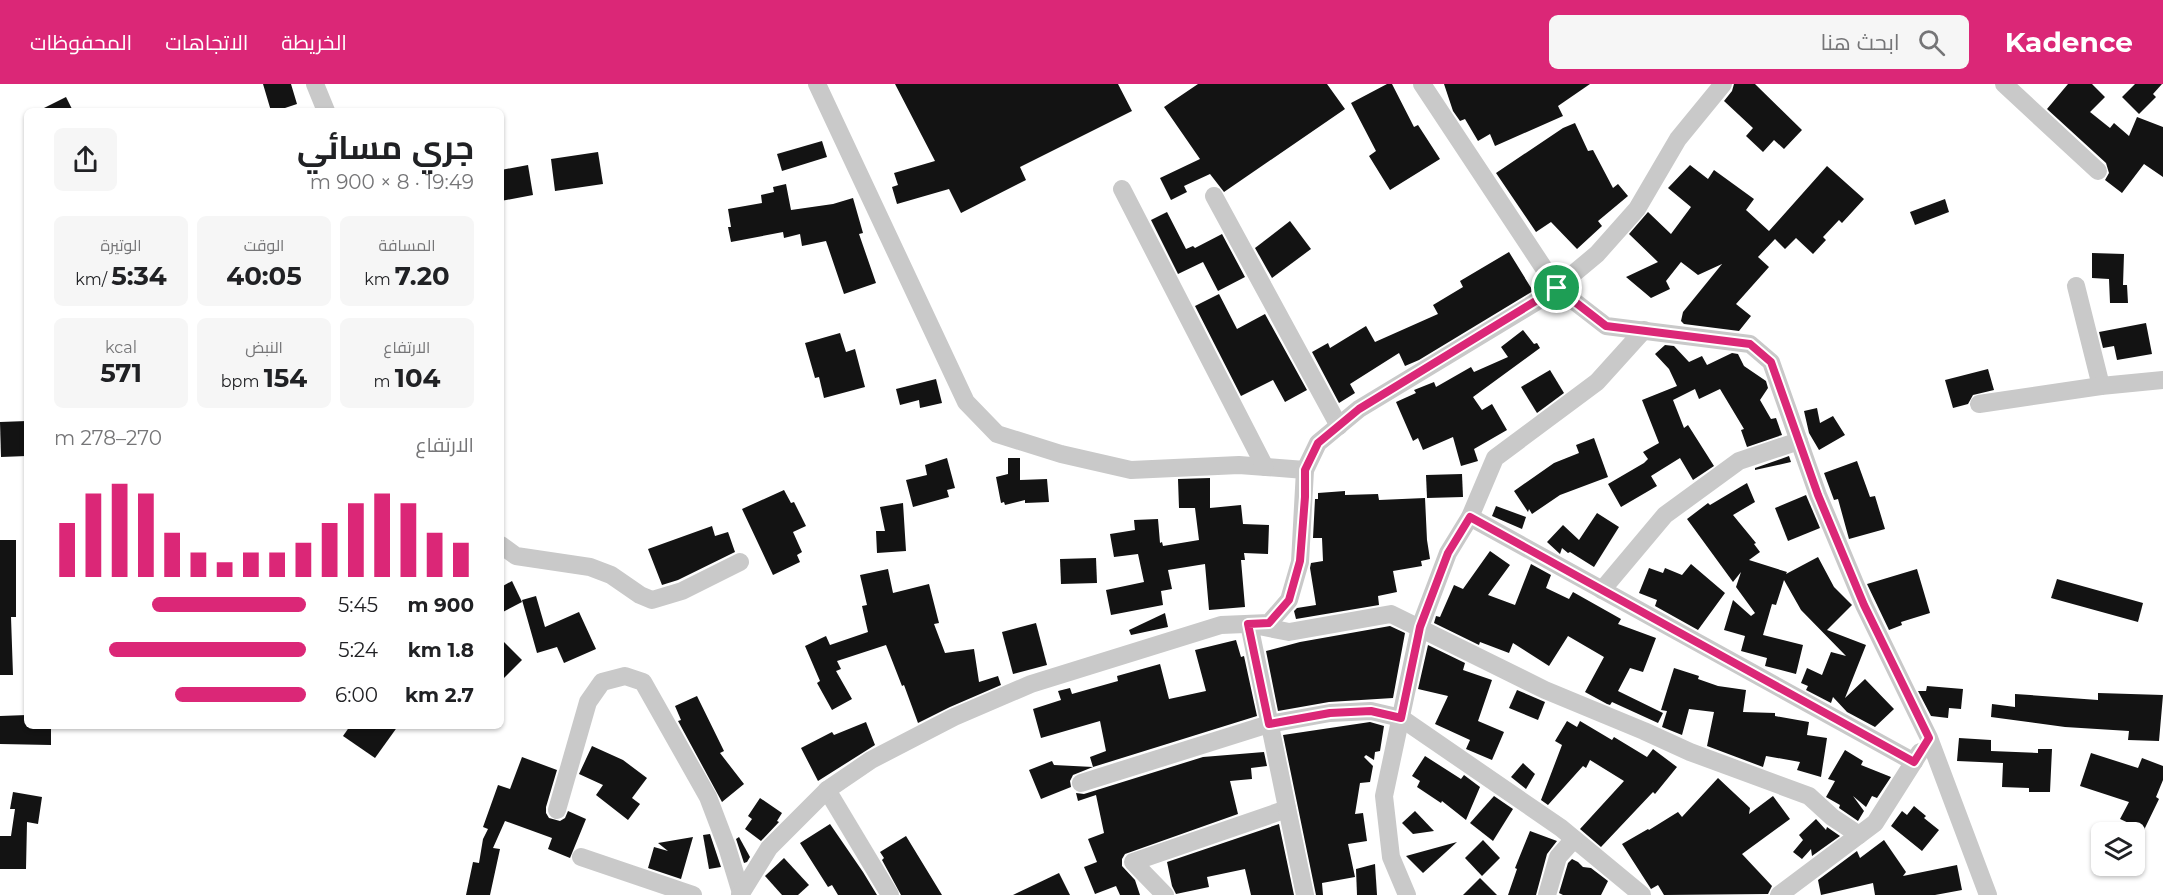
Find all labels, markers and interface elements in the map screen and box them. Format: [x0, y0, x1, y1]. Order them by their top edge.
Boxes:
search box [1549, 15, 1969, 69]
text: Kadence [2005, 25, 2133, 59]
icon: search [1915, 26, 1948, 59]
text: ابحث هنا [1820, 29, 1900, 56]
text: المحفوظات [30, 30, 132, 55]
text: الاتجاهات [165, 30, 248, 55]
text: الخريطة [281, 30, 347, 55]
text: جري مسائي [297, 127, 474, 167]
button: share [54, 128, 117, 191]
text: 19:49 · 8 × 900 m [310, 170, 474, 194]
text: الوتيرة [100, 236, 142, 255]
text: الوقت [244, 236, 284, 255]
text: المسافة [379, 236, 435, 255]
text: 5:34 [111, 260, 167, 292]
text: 40:05 [226, 260, 302, 292]
text: 7.20 [395, 260, 450, 292]
pin [1531, 262, 1582, 313]
text: /km [75, 270, 111, 289]
text: km [364, 270, 395, 289]
icon: arrive [1540, 271, 1573, 304]
text: kcal [105, 338, 137, 357]
text: النبض [245, 338, 283, 357]
text: الارتفاع [384, 338, 430, 357]
text: 571 [100, 357, 142, 389]
text: 154 [264, 362, 307, 394]
text: 104 [395, 362, 440, 394]
text: bpm [221, 372, 264, 391]
text: m [374, 372, 395, 391]
text: 270–278 m [54, 426, 162, 450]
text: الارتفاع [415, 433, 474, 457]
text: 5:45 [338, 593, 378, 617]
text: 900 m [407, 593, 474, 617]
text: 5:24 [338, 638, 378, 662]
text: 1.8 km [408, 638, 474, 662]
text: 6:00 [335, 683, 378, 707]
text: 2.7 km [405, 683, 474, 707]
map controls [2091, 822, 2145, 876]
button: layers [2091, 822, 2145, 876]

